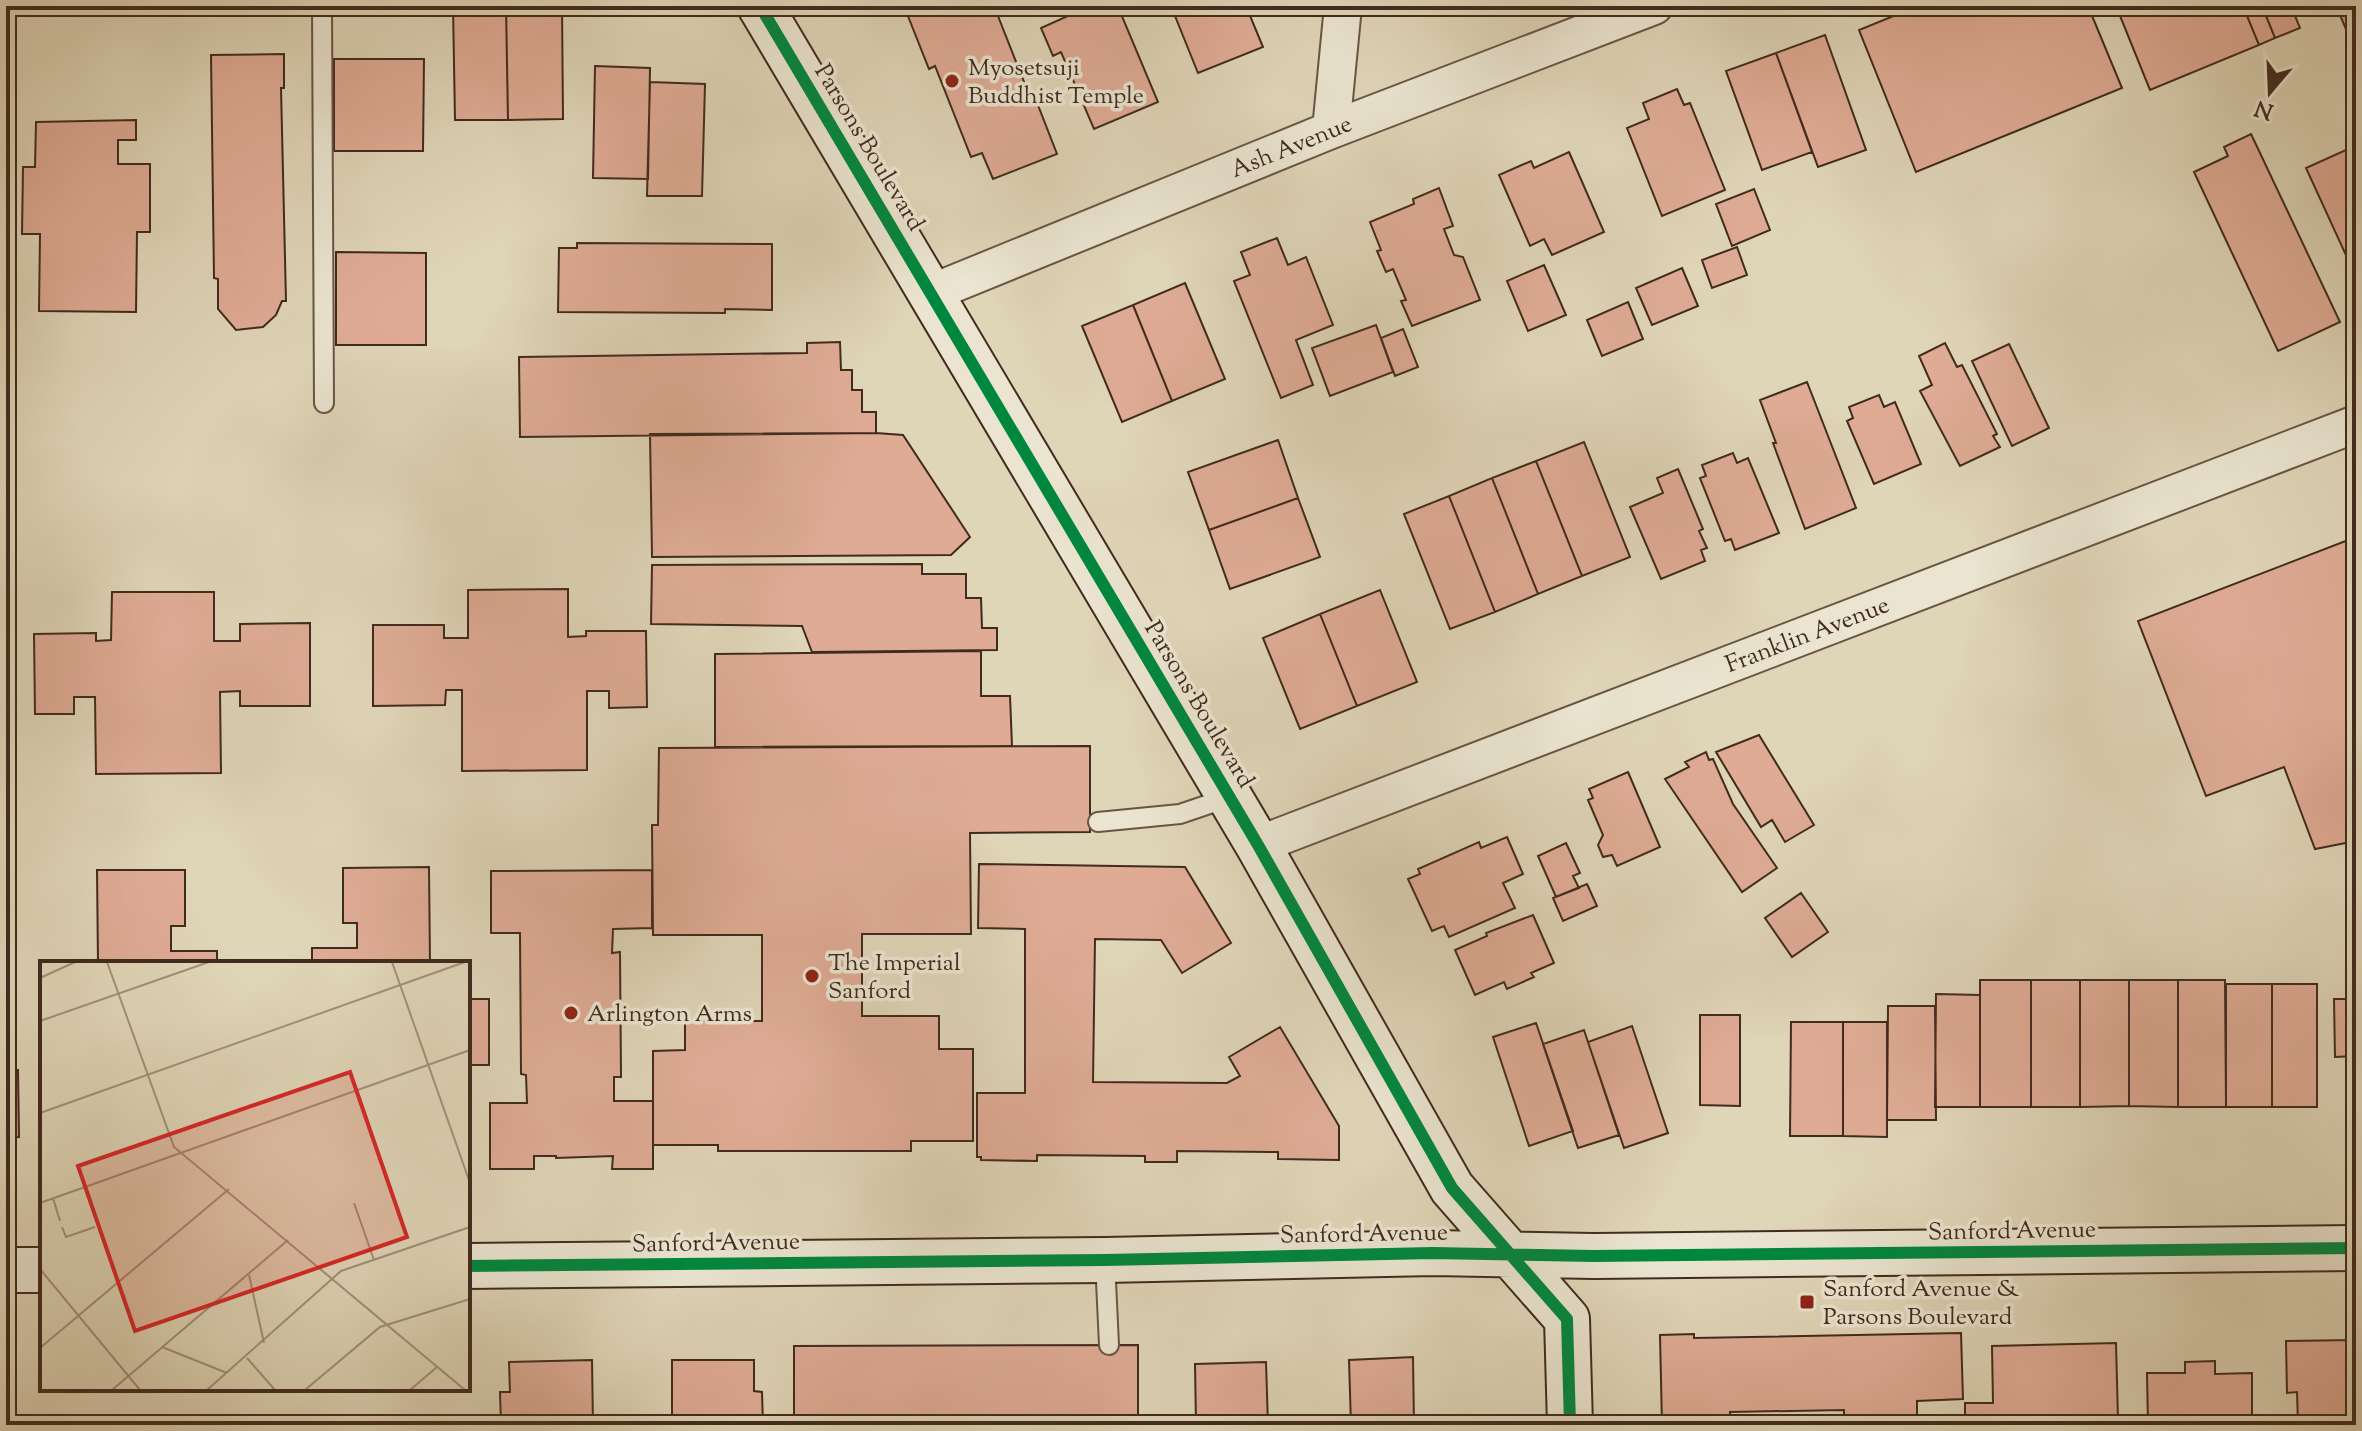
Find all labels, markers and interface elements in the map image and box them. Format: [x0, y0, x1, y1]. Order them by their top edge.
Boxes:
place label: Myosetsuji Buddhist Temple [968, 52, 1144, 114]
north arrow [2230, 52, 2310, 132]
street label: Parsons Boulevard [805, 58, 932, 238]
marker: Myosetsuji Buddhist Temple [943, 72, 961, 90]
text: N [2251, 90, 2278, 126]
street label: Ash Avenue [1226, 108, 1358, 188]
street label: Franklin Avenue [1721, 589, 1895, 683]
street label: Parsons Boulevard [1135, 615, 1262, 795]
place label: The Imperial Sanford [828, 947, 961, 1009]
inset map [40, 961, 470, 1391]
marker: The Imperial Sanford [803, 967, 821, 985]
place label: Arlington Arms [587, 998, 752, 1032]
marker: Arlington Arms [562, 1004, 580, 1022]
street label: Sanford Avenue [1928, 1214, 2096, 1250]
street label: Sanford Avenue [1280, 1217, 1448, 1253]
street label: Sanford Avenue [632, 1226, 800, 1262]
place label: Sanford Avenue & Parsons Boulevard [1823, 1273, 2019, 1335]
marker: Sanford Avenue & Parsons Boulevard [1798, 1293, 1816, 1311]

